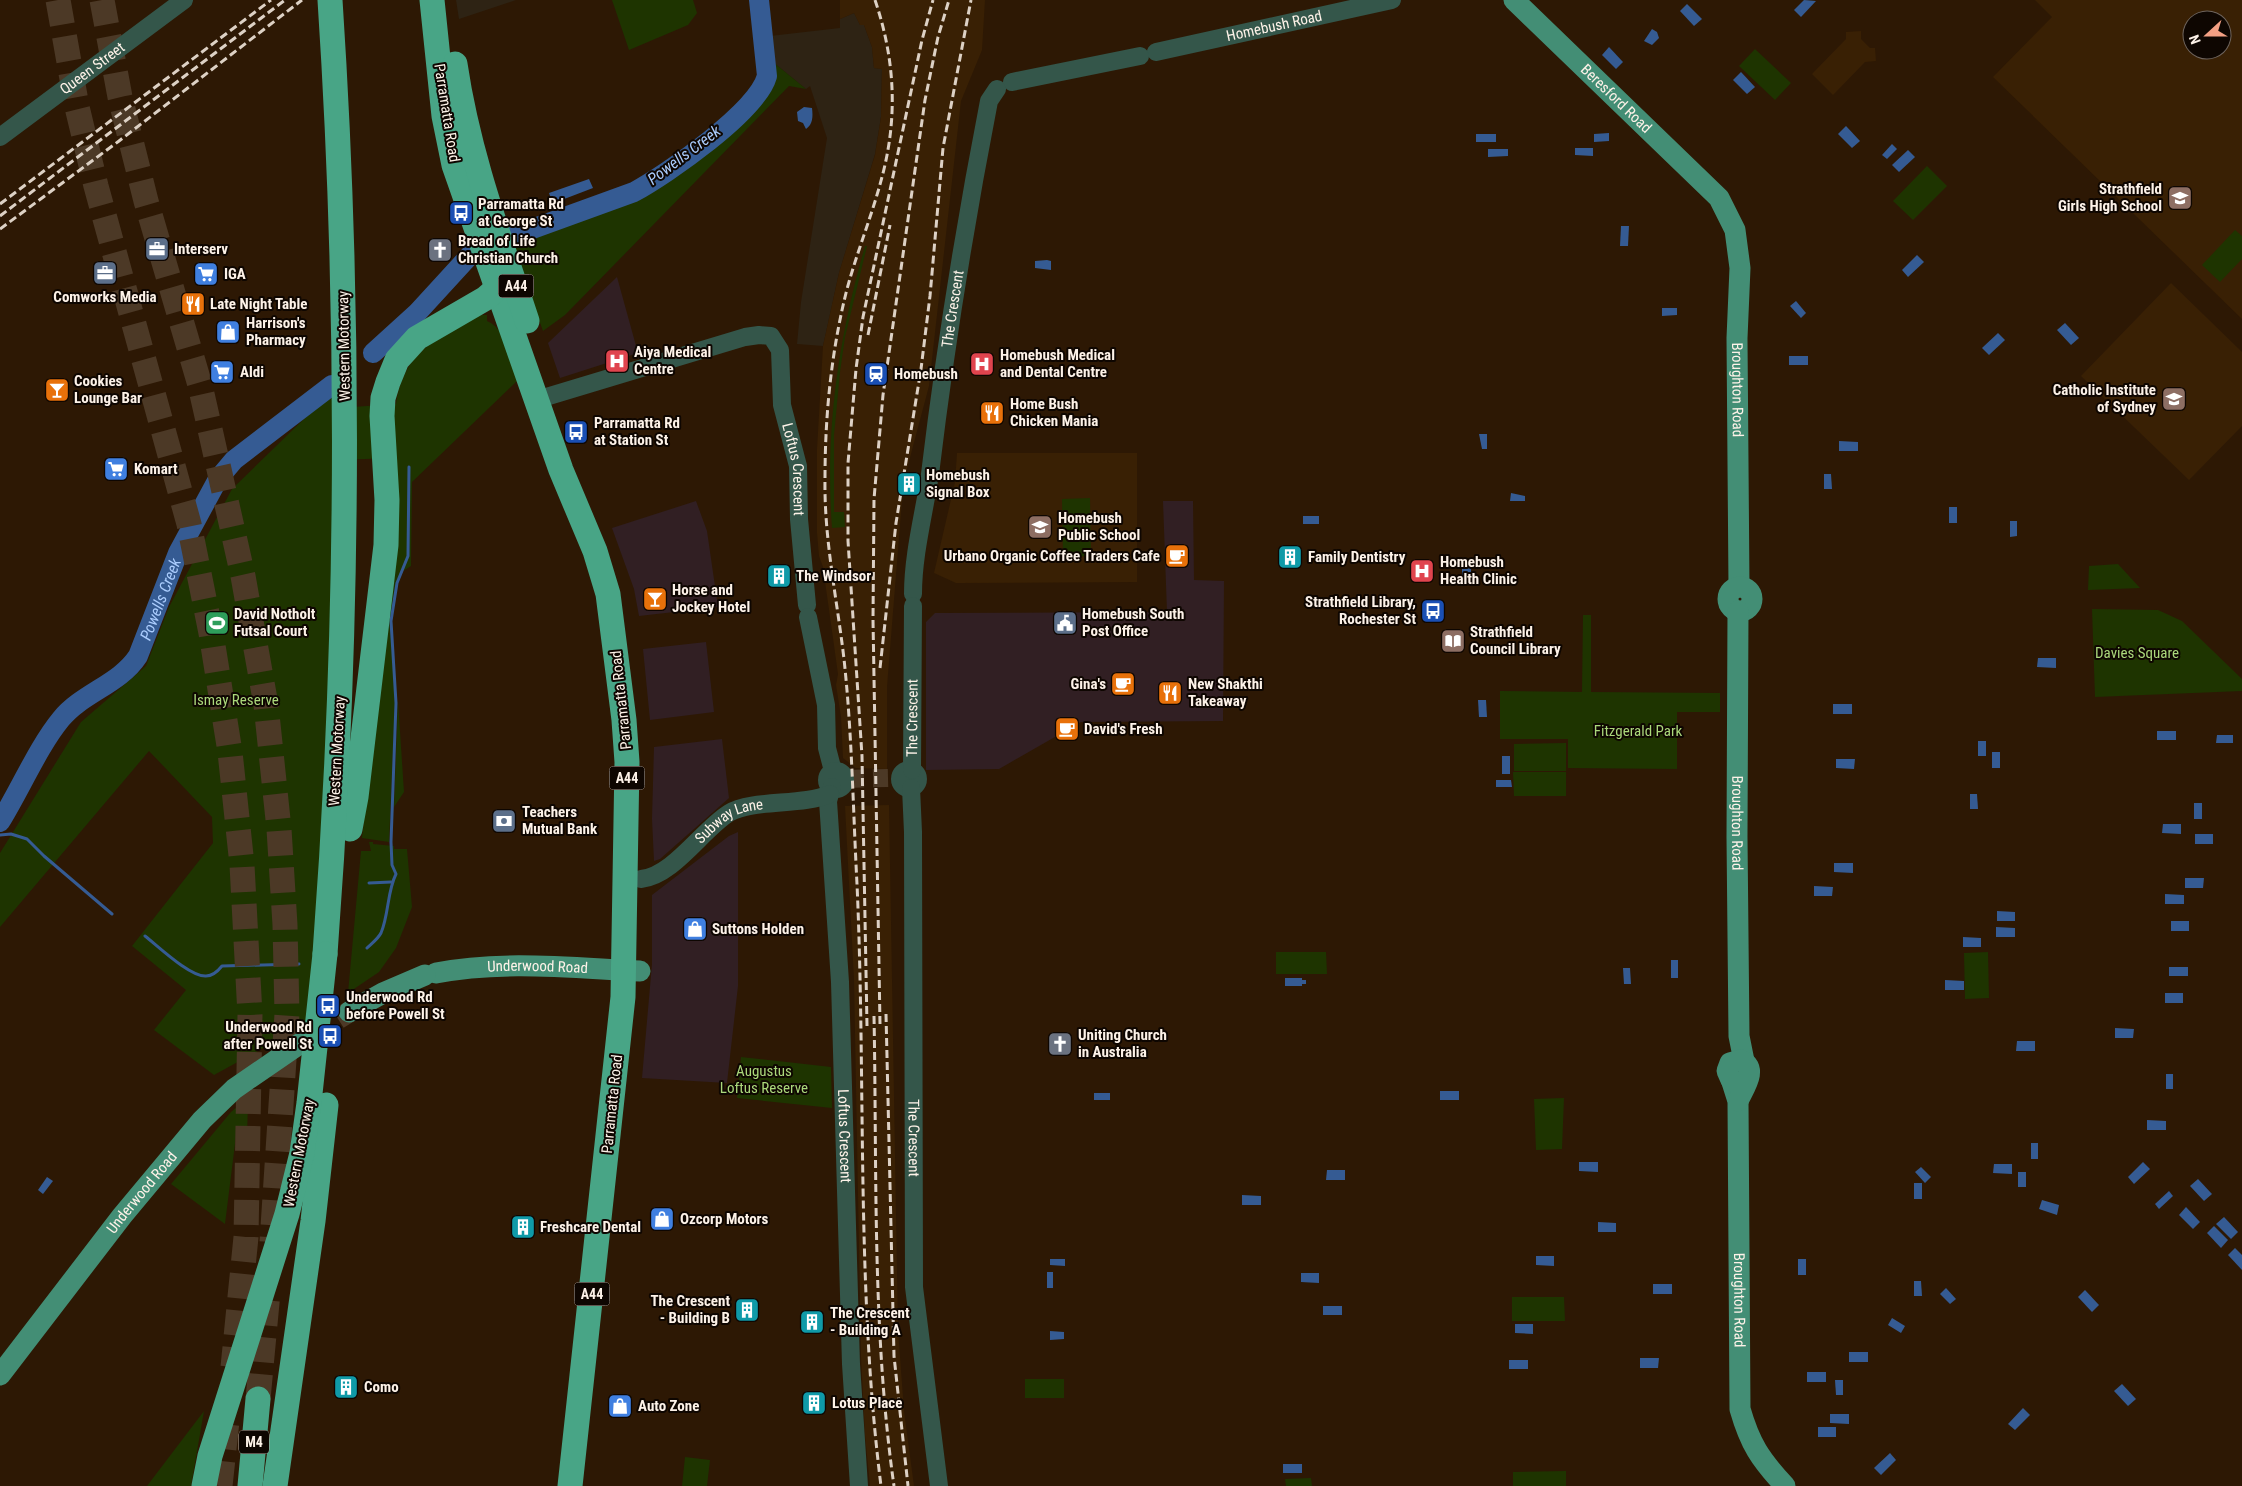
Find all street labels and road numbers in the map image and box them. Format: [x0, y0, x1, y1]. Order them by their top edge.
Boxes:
street label: Homebush Road [1225, 7, 1324, 45]
street label: Queen Street [56, 38, 128, 98]
street label: Beresford Road [1577, 60, 1655, 137]
street label: Parramatta Road [430, 62, 464, 164]
street label: The Crescent [938, 269, 968, 349]
road number: A44 [498, 274, 534, 298]
street label: Western Motorway [334, 291, 354, 401]
street label: Broughton Road [1728, 342, 1747, 437]
street label: Loftus Crescent [778, 421, 808, 516]
street label: Parramatta Road [607, 650, 635, 750]
street label: The Crescent [903, 679, 922, 757]
street label: Western Motorway [325, 695, 349, 807]
road number: A44 [610, 766, 644, 790]
street label: Broughton Road [1728, 776, 1746, 870]
street label: Subway Lane [691, 795, 764, 847]
street label: Underwood Road [487, 957, 588, 977]
street label: Parramatta Road [598, 1054, 626, 1154]
street label: Loftus Crescent [834, 1089, 855, 1183]
street label: Western Motorway [280, 1097, 318, 1209]
street label: The Crescent [905, 1099, 923, 1177]
street label: Underwood Road [103, 1148, 181, 1237]
street label: Broughton Road [1730, 1253, 1749, 1348]
road number: A44 [574, 1282, 610, 1306]
road number: M4 [239, 1430, 269, 1454]

